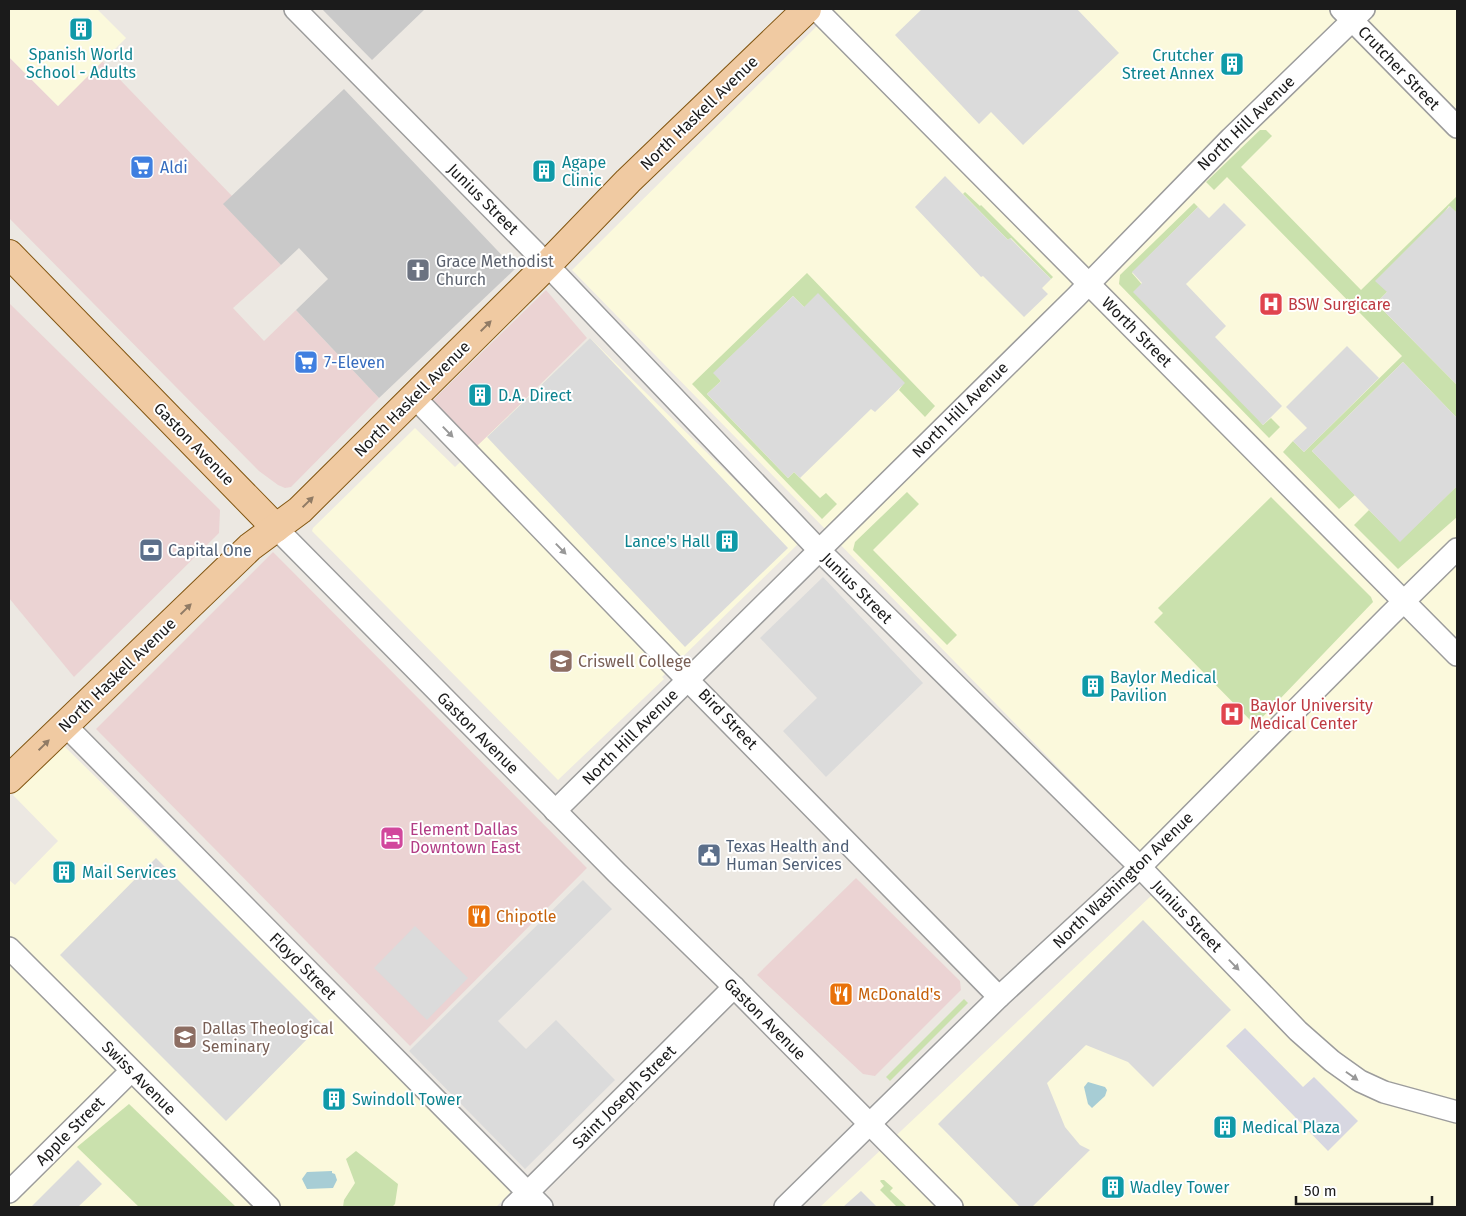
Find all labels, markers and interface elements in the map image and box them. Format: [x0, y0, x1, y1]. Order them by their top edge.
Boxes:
building icon: Spanish World School - Adults [68, 16, 94, 42]
street label: Crutcher Street [1354, 22, 1444, 114]
place label: Spanish World School - Adults [26, 45, 136, 82]
place label: Crutcher Street Annex [1122, 46, 1215, 83]
building icon: Crutcher Street Annex [1219, 51, 1245, 77]
street label: North Haskell Avenue [636, 52, 762, 174]
street label: North Hill Avenue [1193, 72, 1299, 174]
place label: Agape Clinic [562, 153, 606, 190]
supermarket icon: Aldi [129, 154, 155, 180]
place label: Aldi [160, 158, 188, 177]
building icon: Agape Clinic [531, 158, 557, 184]
street label: Junius Street [444, 160, 523, 239]
place label: Grace Methodist Church [436, 252, 554, 289]
church icon: Grace Methodist Church [405, 257, 431, 283]
hospital icon: BSW Surgicare [1258, 291, 1284, 317]
street label: Worth Street [1098, 293, 1176, 371]
place label: BSW Surgicare [1288, 295, 1391, 314]
one-way arrow [480, 320, 492, 332]
street label: North Haskell Avenue [350, 337, 474, 461]
supermarket icon: 7-Eleven [293, 349, 319, 375]
place label: 7-Eleven [324, 353, 385, 372]
street label: North Hill Avenue [908, 358, 1012, 462]
building icon: D.A. Direct [467, 382, 493, 408]
place label: D.A. Direct [498, 386, 572, 405]
street label: Gaston Avenue [150, 399, 238, 489]
one-way arrow [442, 426, 454, 438]
one-way arrow [302, 496, 314, 508]
building icon: Lance's Hall [714, 528, 740, 554]
place label: Lance's Hall [624, 532, 710, 551]
bank icon: Capital One [138, 537, 164, 563]
place label: Capital One [168, 541, 252, 560]
one-way arrow [555, 543, 567, 555]
street label: Junius Street [818, 549, 897, 628]
one-way arrow [180, 603, 192, 615]
street label: North Haskell Avenue [54, 614, 180, 736]
school or university icon: Criswell College [548, 648, 574, 674]
place label: Criswell College [578, 652, 691, 671]
place label: Baylor Medical Pavilion [1110, 668, 1217, 705]
building icon: Baylor Medical Pavilion [1080, 673, 1106, 699]
street label: North Hill Avenue [578, 685, 682, 789]
street label: Bird Street [694, 685, 762, 754]
street label: Gaston Avenue [433, 688, 523, 778]
place label: Baylor University Medical Center [1250, 696, 1373, 733]
hospital icon: Baylor University Medical Center [1219, 701, 1245, 727]
one-way arrow [37, 739, 49, 751]
street label: North Washington Avenue [1049, 808, 1197, 952]
place label: Element Dallas Downtown East [410, 820, 521, 857]
hotel icon: Element Dallas Downtown East [379, 825, 405, 851]
place label: Texas Health and Human Services [726, 837, 849, 874]
public building icon: Texas Health and Human Services [696, 842, 722, 868]
building icon: Mail Services [51, 859, 77, 885]
place label: Mail Services [82, 863, 176, 882]
street label: Junius Street [1148, 876, 1226, 956]
restaurant icon: Chipotle [466, 903, 492, 929]
place label: Chipotle [496, 907, 556, 926]
street label: Floyd Street [266, 929, 340, 1003]
one-way arrow [1228, 959, 1240, 971]
street label: Gaston Avenue [720, 974, 810, 1064]
restaurant icon: McDonald's [828, 981, 854, 1007]
place label: McDonald's [858, 985, 941, 1004]
place label: Dallas Theological Seminary [202, 1019, 334, 1056]
school or university icon: Dallas Theological Seminary [172, 1024, 198, 1050]
street label: Swiss Avenue [98, 1037, 180, 1119]
street label: Saint Joseph Street [568, 1041, 680, 1153]
one-way arrow [1346, 1071, 1359, 1081]
building icon: Swindoll Tower [321, 1086, 347, 1112]
place label: Swindoll Tower [352, 1090, 463, 1109]
street label: Apple Street [32, 1093, 108, 1169]
building icon: Medical Plaza [1212, 1114, 1238, 1140]
place label: Medical Plaza [1242, 1118, 1340, 1137]
building icon: Wadley Tower [1100, 1174, 1126, 1200]
scale bar [1296, 1174, 1432, 1206]
place label: Wadley Tower [1130, 1178, 1230, 1197]
text: 50 m [1304, 1182, 1337, 1200]

